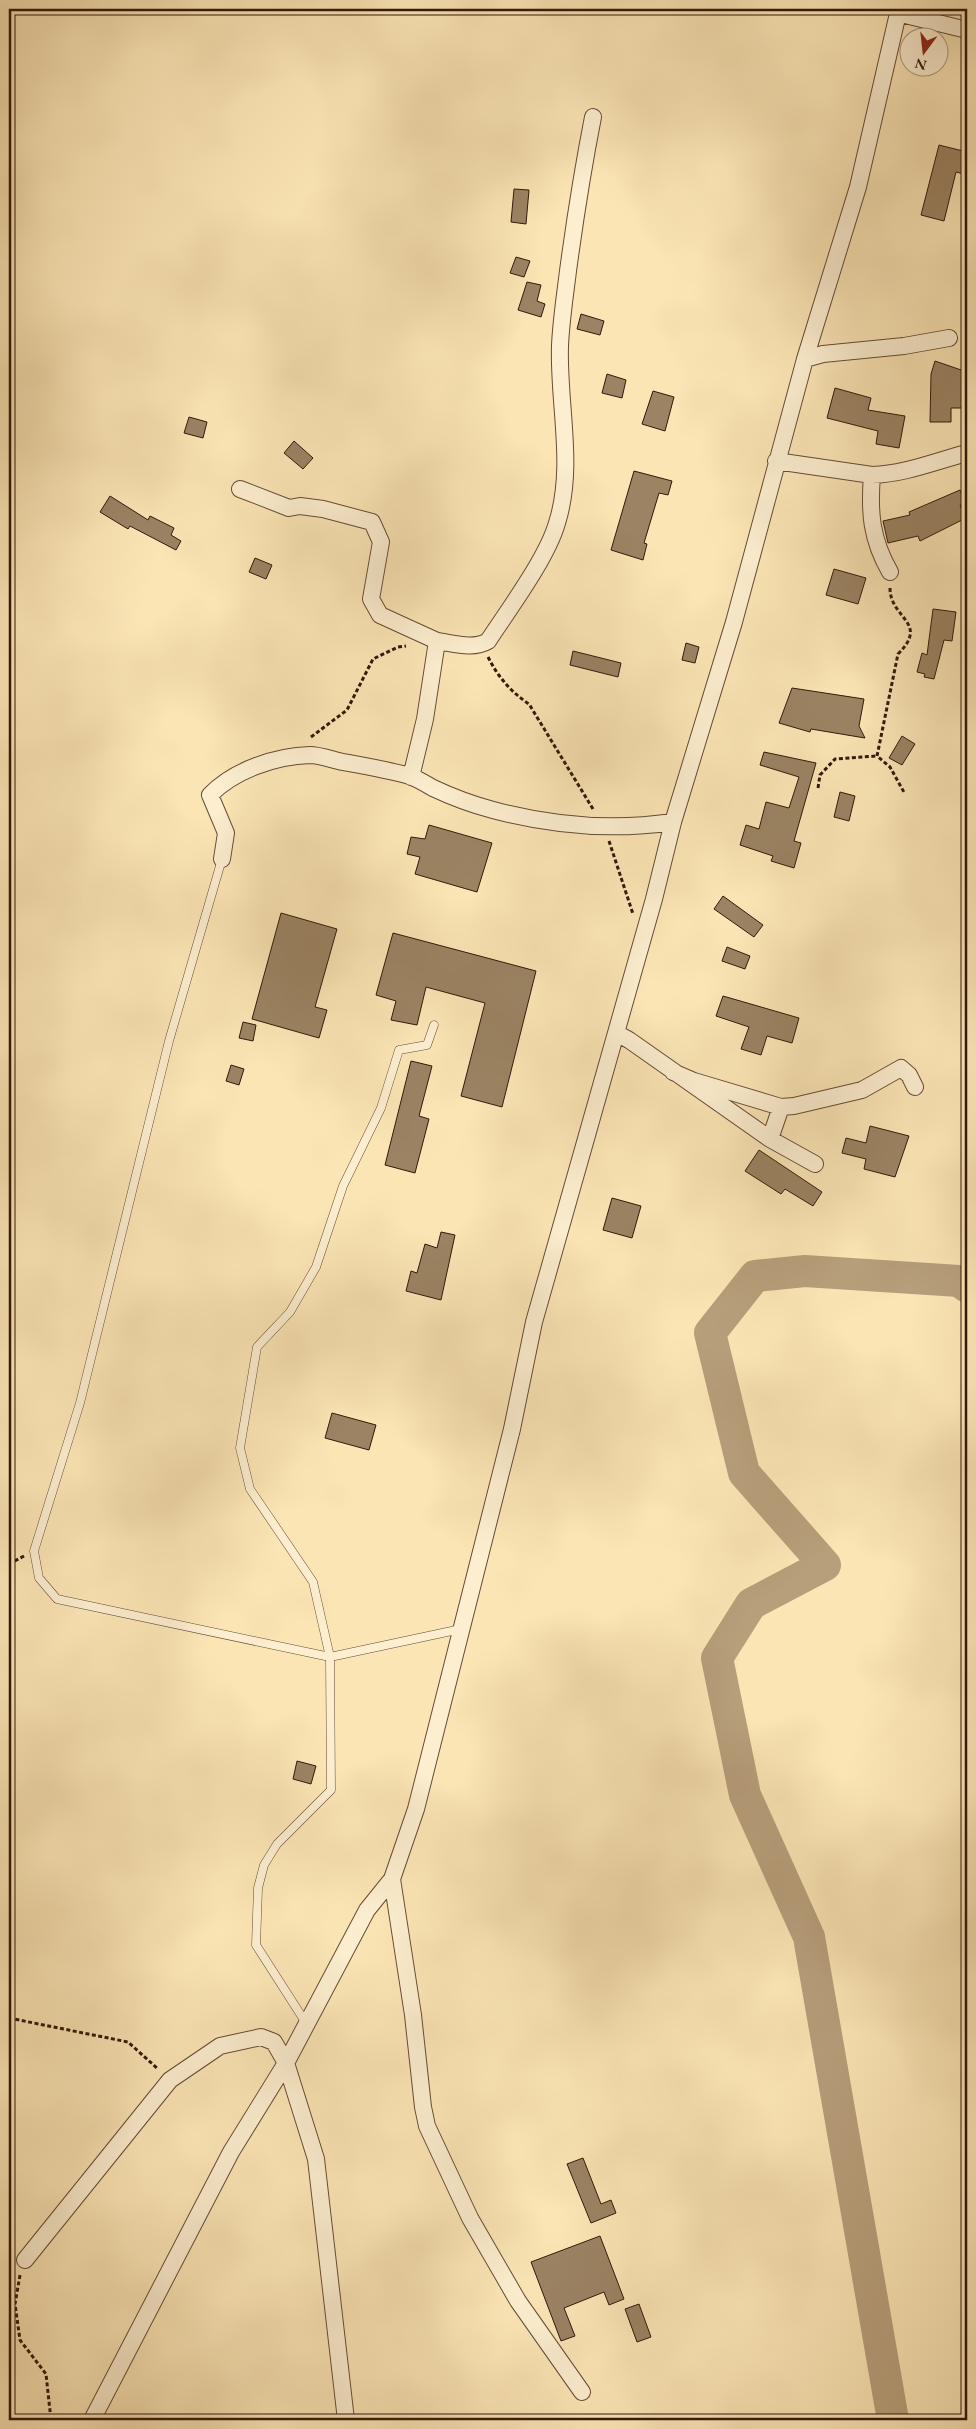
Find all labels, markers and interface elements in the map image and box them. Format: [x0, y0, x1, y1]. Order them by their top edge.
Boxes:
north arrow [898, 28, 948, 78]
text: N [912, 54, 928, 75]

